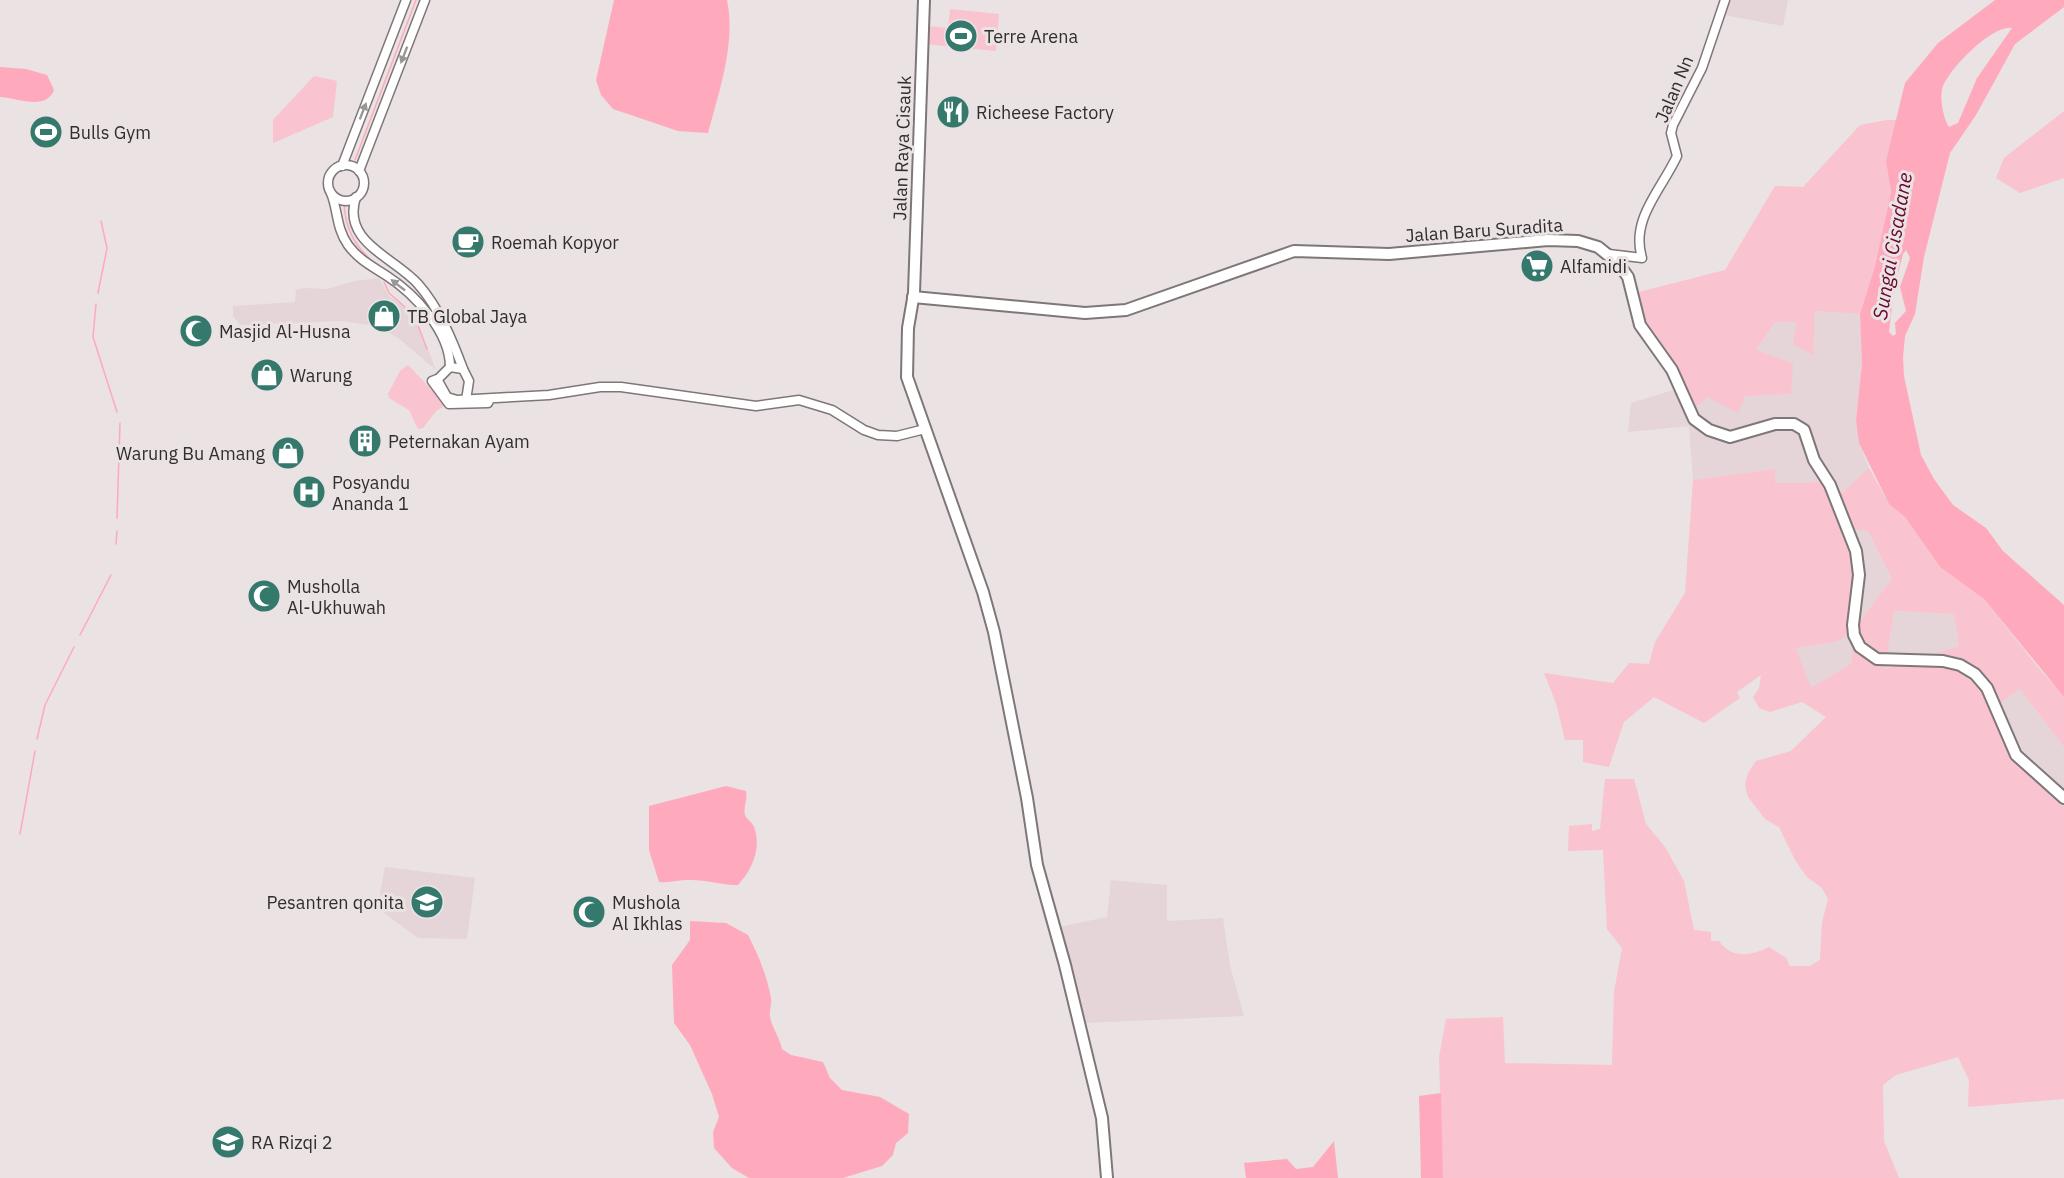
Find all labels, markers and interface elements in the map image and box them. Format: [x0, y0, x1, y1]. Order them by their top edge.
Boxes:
sports icon: Terre Arena [943, 18, 979, 54]
place label: Terre Arena [984, 25, 1078, 48]
one-way arrow [398, 46, 408, 64]
street label: Jalan Nn [1650, 52, 1698, 126]
street label: Jalan Raya Cisauk [888, 75, 916, 221]
restaurant icon: Richeese Factory [935, 94, 971, 130]
place label: Richeese Factory [976, 101, 1114, 124]
one-way arrow [358, 102, 368, 120]
sports icon: Bulls Gym [28, 114, 64, 150]
place label: Bulls Gym [69, 121, 151, 144]
water label: Sungai Cisadane [1866, 170, 1918, 322]
street label: Jalan Baru Suradita [1404, 213, 1564, 247]
cafe icon: Roemah Kopyor [450, 224, 486, 260]
place label: Roemah Kopyor [491, 231, 619, 254]
supermarket icon: Alfamidi [1519, 248, 1555, 284]
place label: Alfamidi [1560, 255, 1627, 278]
one-way arrow [390, 278, 406, 291]
shop icon: TB Global Jaya [366, 298, 402, 334]
place label: TB Global Jaya [407, 305, 527, 328]
mosque icon: Masjid Al-Husna [178, 313, 214, 349]
place label: Masjid Al-Husna [219, 320, 351, 343]
shop icon: Warung [249, 357, 285, 393]
place label: Warung [290, 364, 353, 387]
building icon: Peternakan Ayam [347, 423, 383, 459]
place label: Peternakan Ayam [388, 430, 530, 453]
shop icon: Warung Bu Amang [270, 435, 306, 471]
place label: Warung Bu Amang [116, 442, 265, 465]
place label: Posyandu Ananda 1 [332, 471, 410, 515]
hospital icon: Posyandu Ananda 1 [291, 474, 327, 510]
place label: Musholla Al-Ukhuwah [287, 575, 386, 619]
mosque icon: Musholla Al-Ukhuwah [246, 578, 282, 614]
school or university icon: Pesantren qonita [409, 884, 445, 920]
place label: Pesantren qonita [267, 891, 404, 914]
place label: Mushola Al Ikhlas [612, 891, 683, 935]
mosque icon: Mushola Al Ikhlas [571, 894, 607, 930]
school or university icon: RA Rizqi 2 [210, 1124, 246, 1160]
place label: RA Rizqi 2 [251, 1131, 333, 1154]

